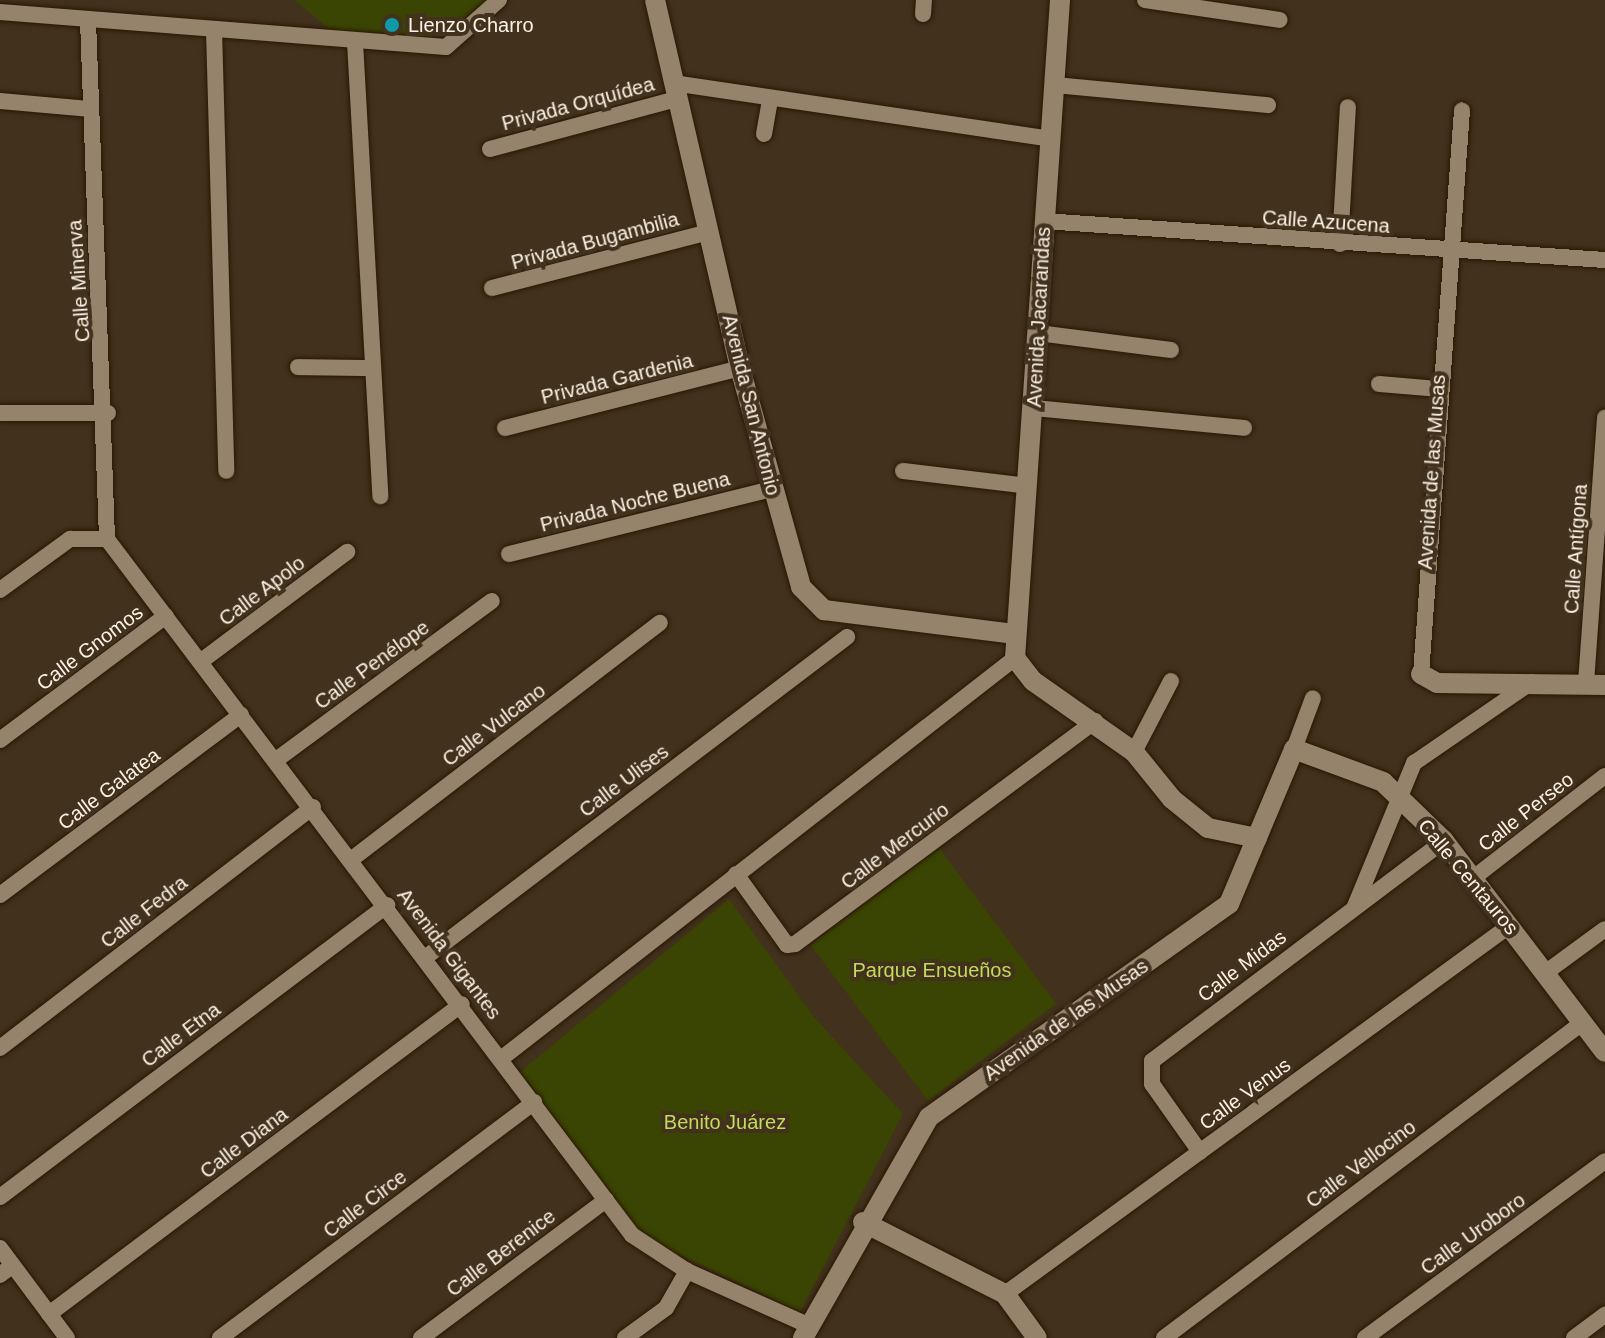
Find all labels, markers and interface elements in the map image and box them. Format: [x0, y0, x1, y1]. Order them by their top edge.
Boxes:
place label: Lienzo Charro [408, 13, 534, 37]
marker: Lienzo Charro [383, 16, 401, 34]
street label: Privada Orquídea [499, 72, 657, 136]
street label: Calle Azucena [1261, 206, 1391, 238]
street label: Privada Bugambilia [509, 207, 681, 275]
street label: Calle Minerva [63, 219, 95, 343]
street label: Avenida Jacarandas [1022, 226, 1056, 408]
street label: Avenida San Antonio [717, 312, 785, 498]
street label: Privada Gardenia [539, 349, 695, 409]
street label: Avenida de las Musas [1413, 374, 1451, 570]
street label: Privada Noche Buena [538, 467, 732, 537]
street label: Calle Antígona [1559, 483, 1593, 615]
street label: Calle Apolo [214, 551, 310, 631]
street label: Calle Gnomos [32, 600, 148, 696]
street label: Calle Penélope [310, 615, 434, 715]
street label: Calle Vulcano [438, 679, 550, 771]
street label: Calle Ulises [575, 740, 673, 822]
street label: Calle Galatea [53, 743, 165, 835]
street label: Calle Perseo [1473, 767, 1579, 857]
street label: Calle Mercurio [836, 798, 954, 894]
street label: Calle Centauros [1413, 814, 1523, 940]
street label: Calle Fedra [96, 871, 192, 953]
street label: Avenida Gigantes [392, 884, 506, 1024]
street label: Calle Midas [1193, 925, 1291, 1007]
street label: Avenida de las Musas [979, 954, 1153, 1086]
park label: Parque Ensueños [852, 958, 1012, 982]
street label: Calle Etna [137, 998, 225, 1072]
street label: Calle Venus [1195, 1053, 1295, 1135]
street label: Calle Diana [195, 1102, 293, 1184]
park label: Benito Juárez [664, 1110, 786, 1134]
street label: Calle Vellocino [1301, 1115, 1421, 1213]
street label: Calle Circe [319, 1165, 411, 1243]
street label: Calle Uroboro [1416, 1188, 1530, 1280]
street label: Calle Berenice [442, 1204, 560, 1302]

